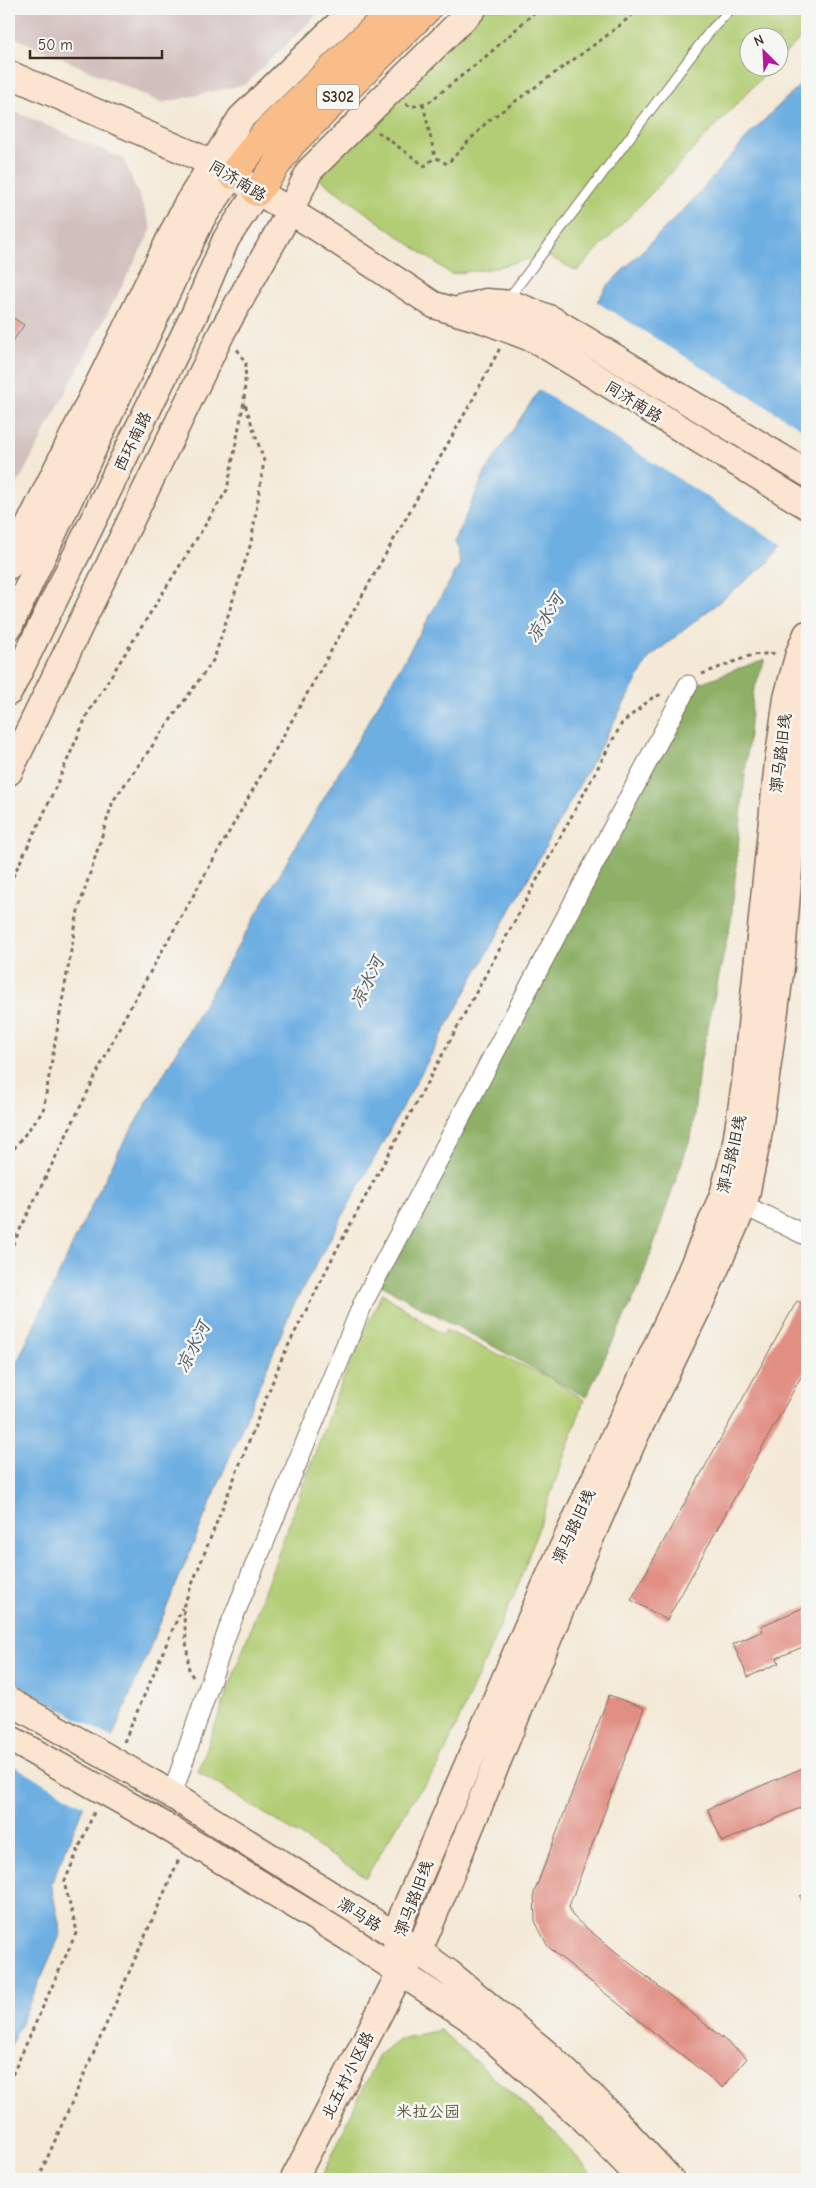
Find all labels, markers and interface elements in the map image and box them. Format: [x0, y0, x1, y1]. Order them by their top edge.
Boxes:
scale bar [30, 28, 162, 60]
north arrow [738, 28, 788, 78]
text: N [751, 31, 767, 50]
text: 50 m [38, 36, 73, 54]
road number: S302 [317, 84, 359, 110]
street label: 同济南路 [205, 157, 270, 205]
street label: 同济南路 [602, 377, 665, 426]
street label: 西环南路 [111, 409, 155, 474]
water label: 凉水河 [522, 587, 570, 647]
street label: 漷马路旧线 [767, 712, 795, 794]
water label: 凉水河 [346, 951, 390, 1011]
street label: 漷马路旧线 [714, 1113, 750, 1195]
water label: 凉水河 [172, 1316, 216, 1376]
street label: 漷马路旧线 [549, 1486, 599, 1566]
street label: 漷马路旧线 [391, 1858, 437, 1939]
street label: 漷马路 [334, 1894, 385, 1935]
street label: 北五村小区路 [318, 2029, 378, 2122]
park label: 米拉公园 [396, 2103, 460, 2121]

